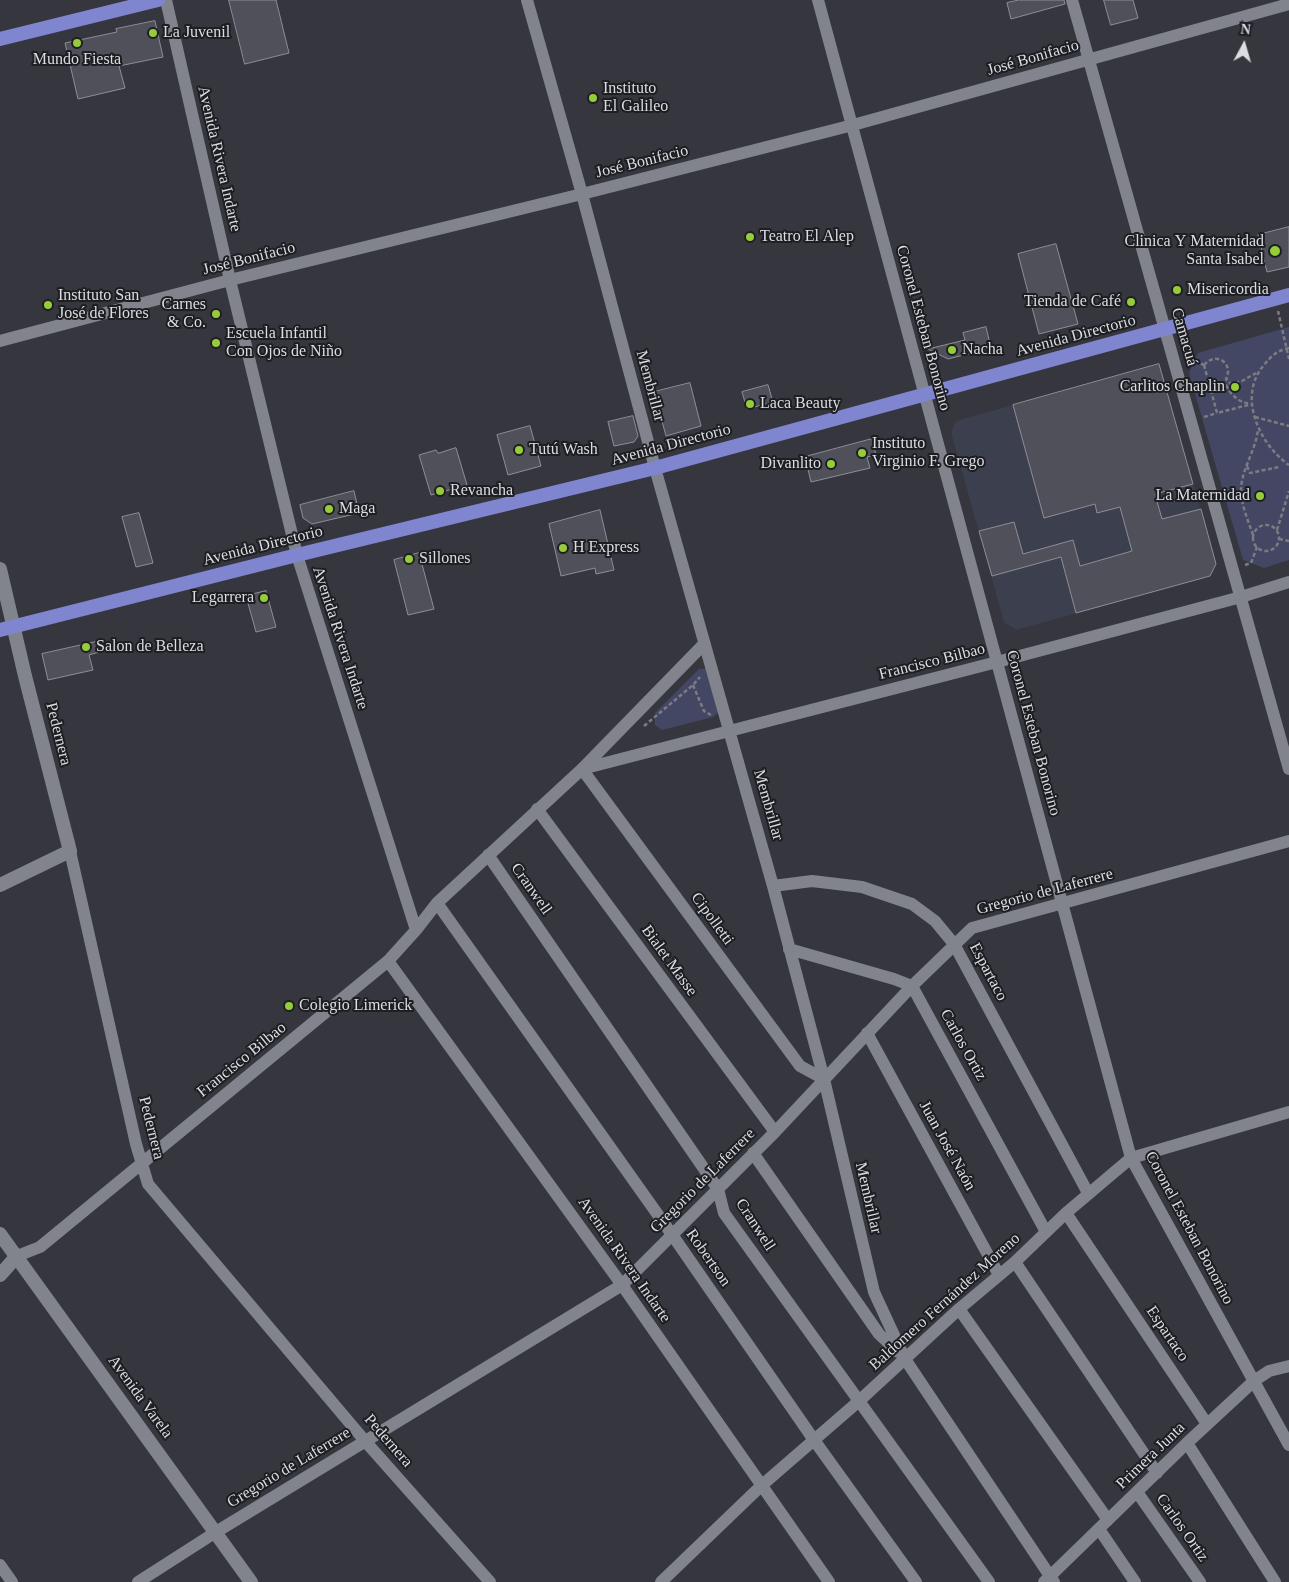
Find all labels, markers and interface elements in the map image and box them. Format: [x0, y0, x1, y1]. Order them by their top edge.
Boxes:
north arrow [1219, 20, 1269, 70]
text: N [1240, 22, 1251, 38]
place label: La Juvenil [163, 23, 230, 43]
marker: La Juvenil [147, 27, 159, 39]
street label: José Bonifacio [985, 36, 1081, 80]
marker: Mundo Fiesta [71, 37, 83, 49]
place label: Mundo Fiesta [33, 50, 121, 70]
place label: Instituto El Galileo [603, 79, 668, 117]
street label: Avenida Rivera Indarte [193, 84, 245, 234]
marker: Instituto El Galileo [587, 92, 599, 104]
street label: José Bonifacio [594, 141, 690, 183]
place label: Teatro El Alep [760, 227, 854, 247]
marker: Teatro El Alep [744, 231, 756, 243]
place label: Clinica Y Maternidad Santa Isabel [1124, 232, 1264, 270]
street label: José Bonifacio [201, 238, 297, 280]
street label: Coronel Esteban Bonorino [892, 243, 954, 413]
marker: Clinica Y Maternidad Santa Isabel [1268, 244, 1282, 258]
place label: Misericordia [1187, 280, 1269, 300]
marker: Misericordia [1171, 284, 1183, 296]
place label: Instituto San José de Flores [58, 286, 149, 324]
place label: Tienda de Café [1024, 292, 1121, 312]
place label: Carnes & Co. [162, 295, 206, 333]
marker: Tienda de Café [1125, 296, 1137, 308]
marker: Instituto San José de Flores [42, 299, 54, 311]
street label: Camacuá [1167, 306, 1201, 368]
marker: Carnes & Co. [210, 308, 222, 320]
street label: Avenida Directorio [1014, 311, 1138, 361]
place label: Escuela Infantil Con Ojos de Niño [226, 324, 342, 362]
marker: Escuela Infantil Con Ojos de Niño [210, 337, 222, 349]
place label: Nacha [962, 340, 1003, 360]
marker: Nacha [946, 344, 958, 356]
street label: Membrillar [631, 348, 669, 424]
place label: Carlitos Chaplin [1120, 377, 1225, 397]
marker: Carlitos Chaplin [1229, 381, 1241, 393]
place label: Laca Beauty [760, 394, 840, 414]
marker: Laca Beauty [744, 398, 756, 410]
street label: Avenida Directorio [609, 420, 733, 470]
place label: Instituto Virginio F. Grego [872, 434, 985, 472]
place label: Tutú Wash [529, 440, 598, 460]
marker: Tutú Wash [513, 444, 525, 456]
marker: Instituto Virginio F. Grego [856, 447, 868, 459]
place label: Divanlito [761, 454, 821, 474]
marker: Divanlito [825, 458, 837, 470]
place label: Revancha [450, 481, 513, 501]
marker: Revancha [434, 485, 446, 497]
place label: La Maternidad [1155, 486, 1250, 506]
marker: La Maternidad [1254, 490, 1266, 502]
place label: Maga [339, 499, 375, 519]
marker: Maga [323, 503, 335, 515]
street label: Avenida Directorio [201, 522, 325, 570]
place label: H Express [573, 538, 639, 558]
marker: H Express [557, 542, 569, 554]
place label: Sillones [419, 549, 471, 569]
marker: Sillones [403, 553, 415, 565]
street label: Avenida Rivera Indarte [308, 564, 372, 712]
place label: Legarrera [192, 588, 254, 608]
marker: Legarrera [258, 592, 270, 604]
place label: Salon de Belleza [96, 637, 204, 657]
street label: Francisco Bilbao [877, 640, 987, 684]
marker: Salon de Belleza [80, 641, 92, 653]
street label: Coronel Esteban Bonorino [1002, 648, 1064, 818]
street label: Pedernera [41, 701, 75, 767]
street label: Membrillar [749, 767, 787, 843]
street label: Cranwell [506, 859, 556, 919]
street label: Gregorio de Laferrere [975, 865, 1115, 919]
street label: Cipolletti [686, 889, 738, 949]
street label: Bialet Masse [637, 922, 701, 1000]
street label: Espartaco [965, 940, 1011, 1004]
place label: Colegio Limerick [299, 996, 412, 1016]
marker: Colegio Limerick [283, 1000, 295, 1012]
street label: Carlos Ortiz [936, 1006, 990, 1084]
street label: Francisco Bilbao [194, 1018, 290, 1102]
street label: Pedernera [134, 1095, 168, 1161]
street label: Juan José Naón [914, 1098, 980, 1194]
street label: Gregorio de Laferrere [647, 1125, 759, 1237]
street label: Coronel Esteban Bonorino [1140, 1148, 1238, 1308]
street label: Membrillar [850, 1160, 886, 1236]
street label: Avenida Rivera Indarte [573, 1193, 675, 1327]
street label: Cranwell [731, 1195, 779, 1255]
street label: Robertson [681, 1226, 735, 1290]
street label: Baldomero Fernández Moreno [866, 1229, 1024, 1375]
street label: Espartaco [1141, 1302, 1193, 1366]
street label: Avenida Varela [103, 1352, 177, 1442]
street label: Pedernera [360, 1411, 416, 1471]
street label: Primera Junta [1113, 1418, 1189, 1494]
street label: Gregorio de Laferrere [224, 1424, 354, 1512]
street label: Carlos Ortiz [1152, 1490, 1212, 1566]

